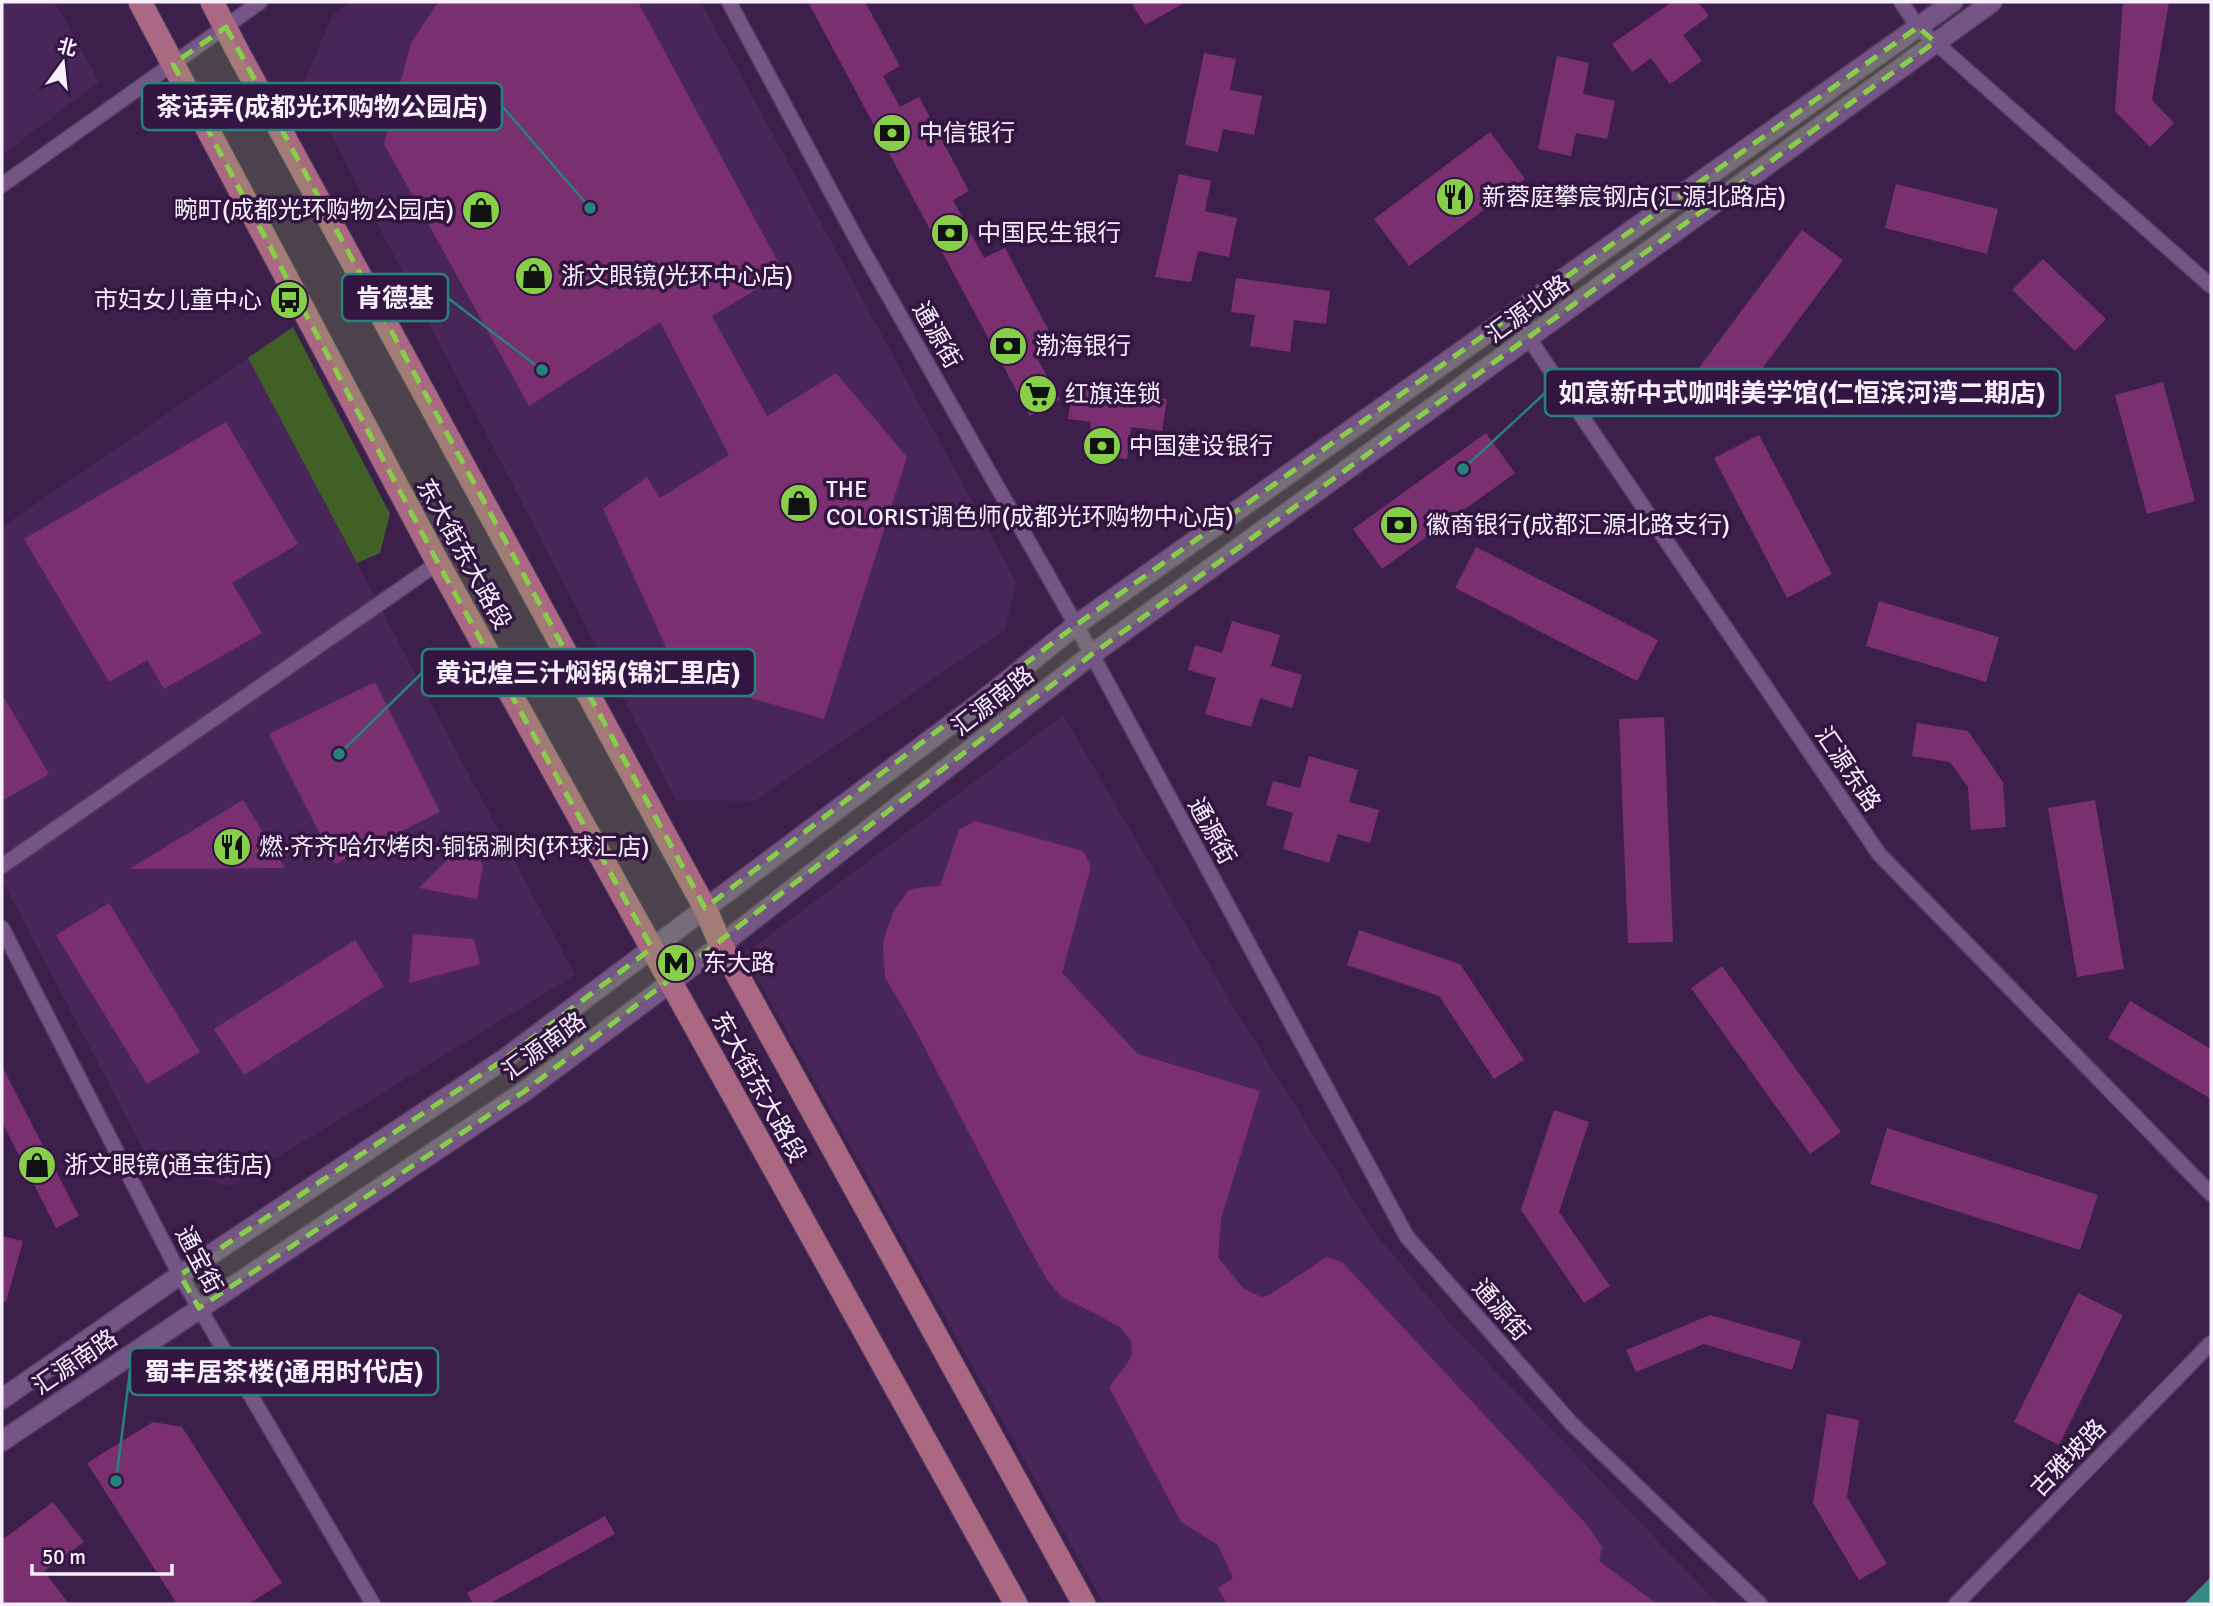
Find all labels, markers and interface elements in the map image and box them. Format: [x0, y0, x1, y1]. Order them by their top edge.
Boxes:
north arrow [28, 28, 98, 98]
text: 北 [55, 33, 79, 62]
callout: 茶话弄(成都光环购物公园店) [142, 83, 502, 130]
text: 茶话弄(成都光环购物公园店) [156, 92, 488, 124]
bank icon: 中信银行 [871, 112, 913, 154]
place label: 中信银行 [919, 118, 1015, 148]
restaurant icon: 新蓉庭攀宸钢店(汇源北路店) [1434, 176, 1476, 218]
place label: 新蓉庭攀宸钢店(汇源北路店) [1482, 182, 1786, 212]
shop icon: 畹町(成都光环购物公园店) [460, 189, 502, 231]
place label: 畹町(成都光环购物公园店) [174, 195, 454, 225]
bank icon: 中国民生银行 [929, 212, 971, 254]
place label: 中国民生银行 [977, 218, 1121, 248]
shop icon: 浙文眼镜(光环中心店) [513, 255, 555, 297]
place label: 浙文眼镜(光环中心店) [561, 261, 793, 291]
street label: 汇源北路 [1480, 269, 1576, 349]
callout: 肯德基 [342, 274, 448, 321]
bus stop icon: 市妇女儿童中心 [268, 279, 310, 321]
text: 肯德基 [356, 283, 434, 315]
place label: 市妇女儿童中心 [94, 285, 262, 315]
street label: 通源街 [906, 296, 968, 374]
bank icon: 渤海银行 [987, 325, 1029, 367]
place label: 渤海银行 [1035, 331, 1131, 361]
callout: 如意新中式咖啡美学馆(仁恒滨河湾二期店) [1545, 369, 2060, 416]
supermarket icon: 红旗连锁 [1017, 373, 1059, 415]
text: 如意新中式咖啡美学馆(仁恒滨河湾二期店) [1558, 378, 2046, 410]
place label: 红旗连锁 [1065, 379, 1161, 409]
bank icon: 中国建设银行 [1081, 425, 1123, 467]
place label: 中国建设银行 [1129, 431, 1273, 461]
street label: 东大街东大路段 [410, 473, 518, 635]
place label: THE COLORIST调色师(成都光环购物中心店) [826, 474, 1234, 532]
shop icon: THE COLORIST调色师(成都光环购物中心店) [778, 482, 820, 524]
bank icon: 徽商银行(成都汇源北路支行) [1378, 504, 1420, 546]
place label: 徽商银行(成都汇源北路支行) [1426, 510, 1730, 540]
callout: 黄记煌三汁焖锅(锦汇里店) [422, 649, 755, 696]
text: 黄记煌三汁焖锅(锦汇里店) [435, 658, 741, 690]
street label: 汇源南路 [946, 660, 1040, 742]
street label: 汇源东路 [1809, 721, 1887, 817]
street label: 通源街 [1181, 792, 1243, 870]
restaurant icon: 燃·齐齐哈尔烤肉·铜锅涮肉(环球汇店) [211, 826, 253, 868]
place label: 燃·齐齐哈尔烤肉·铜锅涮肉(环球汇店) [259, 832, 650, 862]
metro station icon: 东大路 [655, 942, 697, 984]
place label: 东大路 [703, 948, 775, 978]
street label: 汇源南路 [496, 1006, 592, 1086]
street label: 东大街东大路段 [705, 1006, 813, 1168]
shop icon: 浙文眼镜(通宝街店) [16, 1144, 58, 1186]
place label: 浙文眼镜(通宝街店) [64, 1150, 272, 1180]
street label: 通宝街 [169, 1221, 229, 1299]
street label: 通源街 [1466, 1273, 1536, 1347]
street label: 汇源南路 [27, 1323, 123, 1401]
callout: 蜀丰居茶楼(通用时代店) [130, 1348, 438, 1395]
text: 蜀丰居茶楼(通用时代店) [144, 1357, 424, 1389]
street label: 古雅坡路 [2024, 1413, 2112, 1503]
scale bar [32, 1532, 172, 1576]
text: 50 m [42, 1544, 86, 1570]

